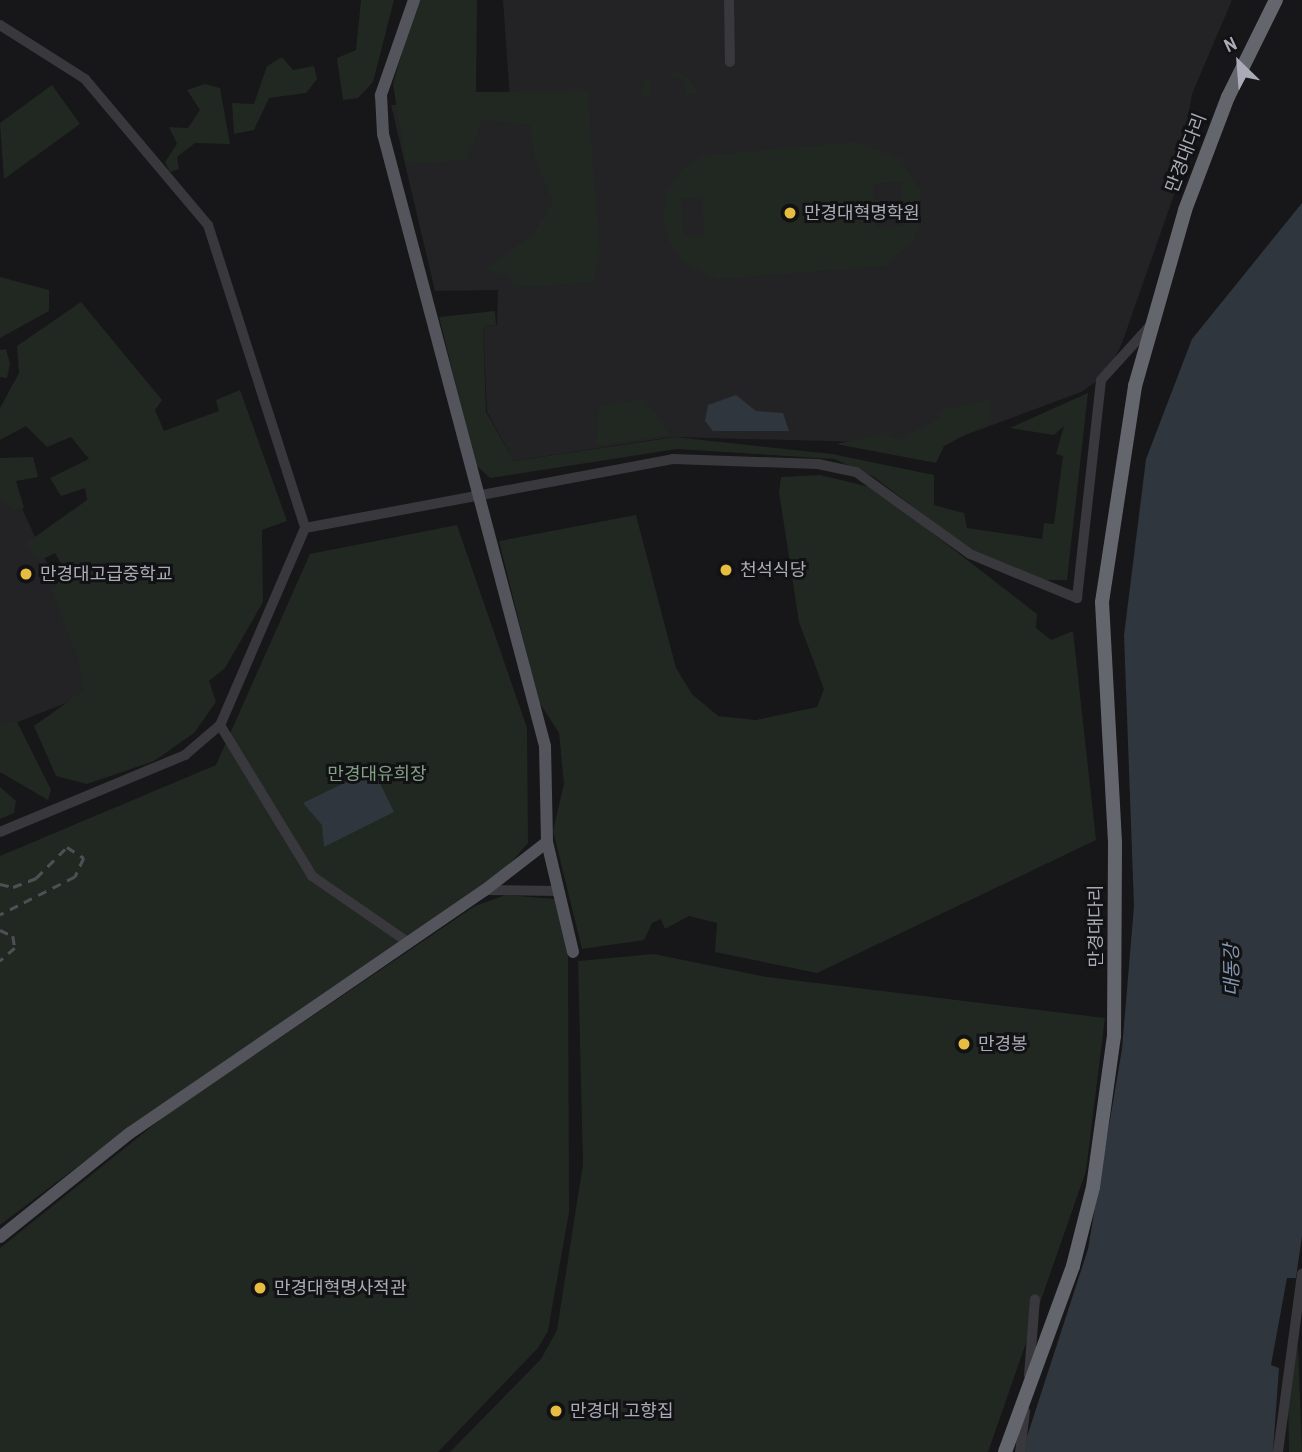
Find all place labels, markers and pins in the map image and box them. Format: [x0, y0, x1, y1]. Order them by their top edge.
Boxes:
place label: 만경대혁명학원 [804, 202, 920, 224]
marker: 만경대혁명학원 [782, 205, 798, 221]
place label: 천석식당 [740, 559, 806, 581]
marker: 천석식당 [718, 562, 734, 578]
place label: 만경대고급중학교 [40, 563, 172, 585]
marker: 만경대고급중학교 [18, 566, 34, 582]
place label: 만경봉 [978, 1033, 1028, 1055]
marker: 만경봉 [956, 1036, 972, 1052]
place label: 만경대혁명사적관 [274, 1277, 406, 1299]
marker: 만경대혁명사적관 [252, 1280, 268, 1296]
place label: 만경대 고향집 [570, 1400, 673, 1422]
marker: 만경대 고향집 [548, 1403, 564, 1419]

